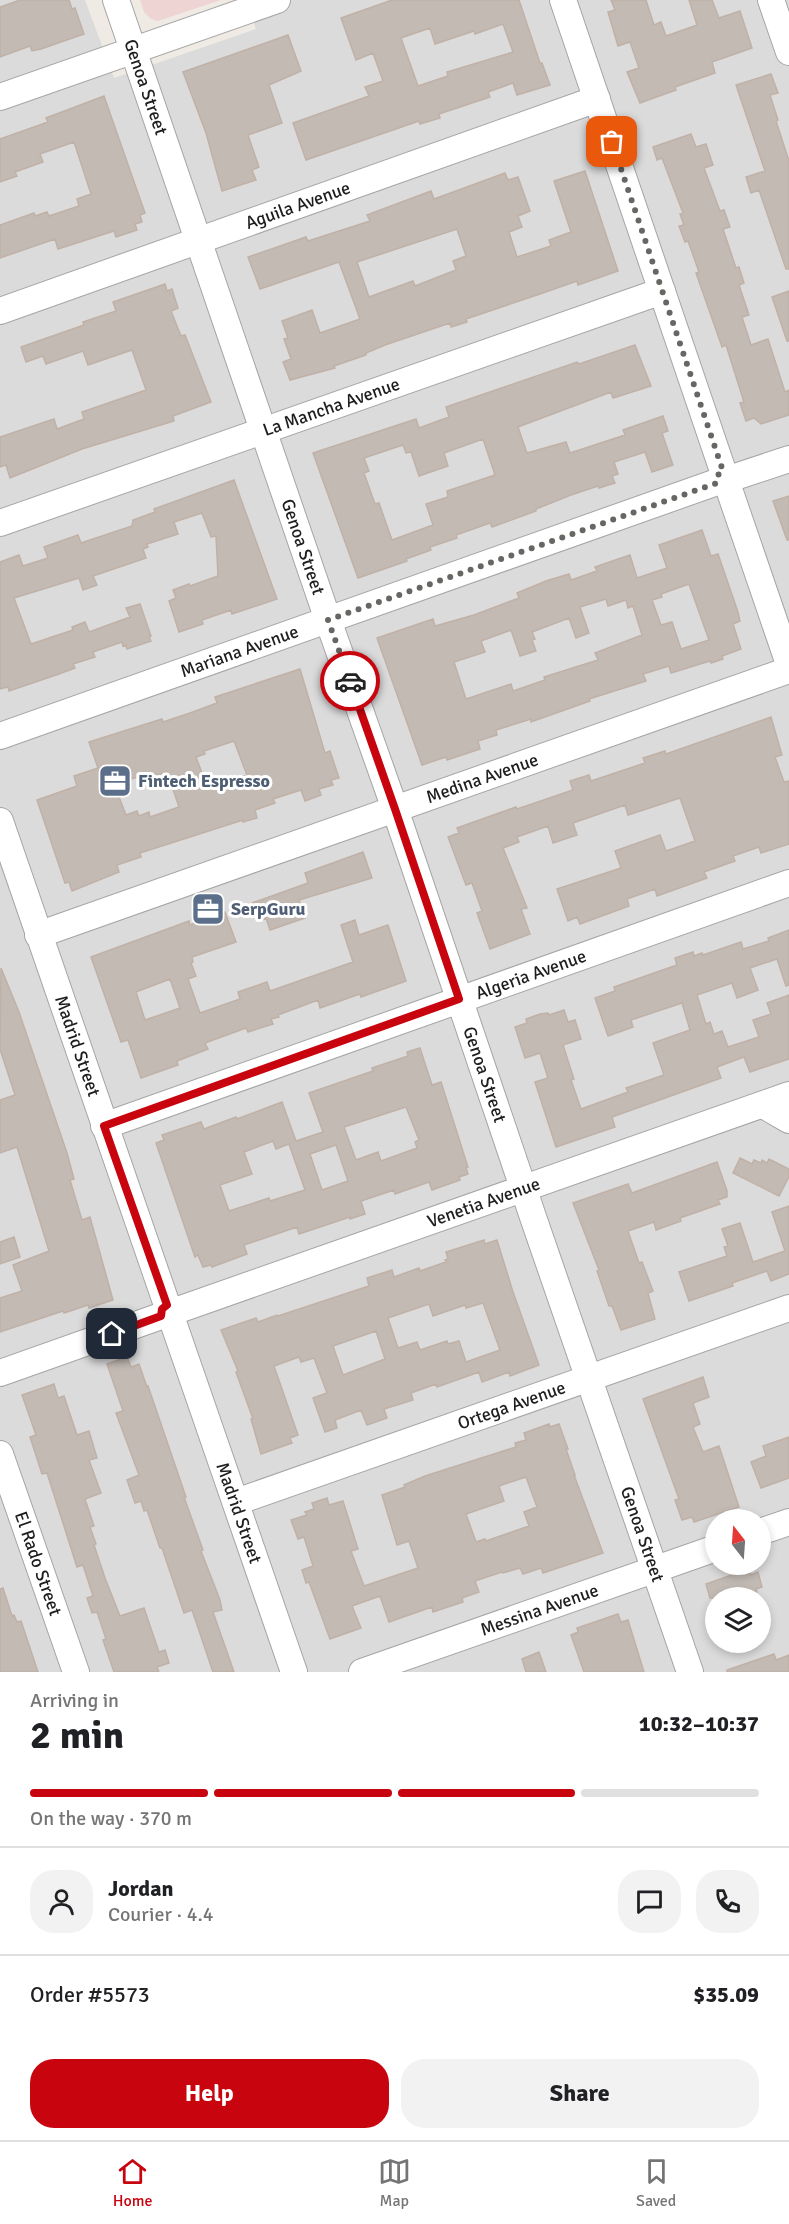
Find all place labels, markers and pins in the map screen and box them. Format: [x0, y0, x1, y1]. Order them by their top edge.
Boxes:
pin [586, 116, 637, 167]
office icon: Fintech Espresso [97, 763, 133, 799]
place label: Fintech Espresso [138, 770, 270, 792]
office icon: SerpGuru [190, 891, 226, 927]
place label: SerpGuru [231, 898, 306, 920]
pin [86, 1308, 137, 1359]

